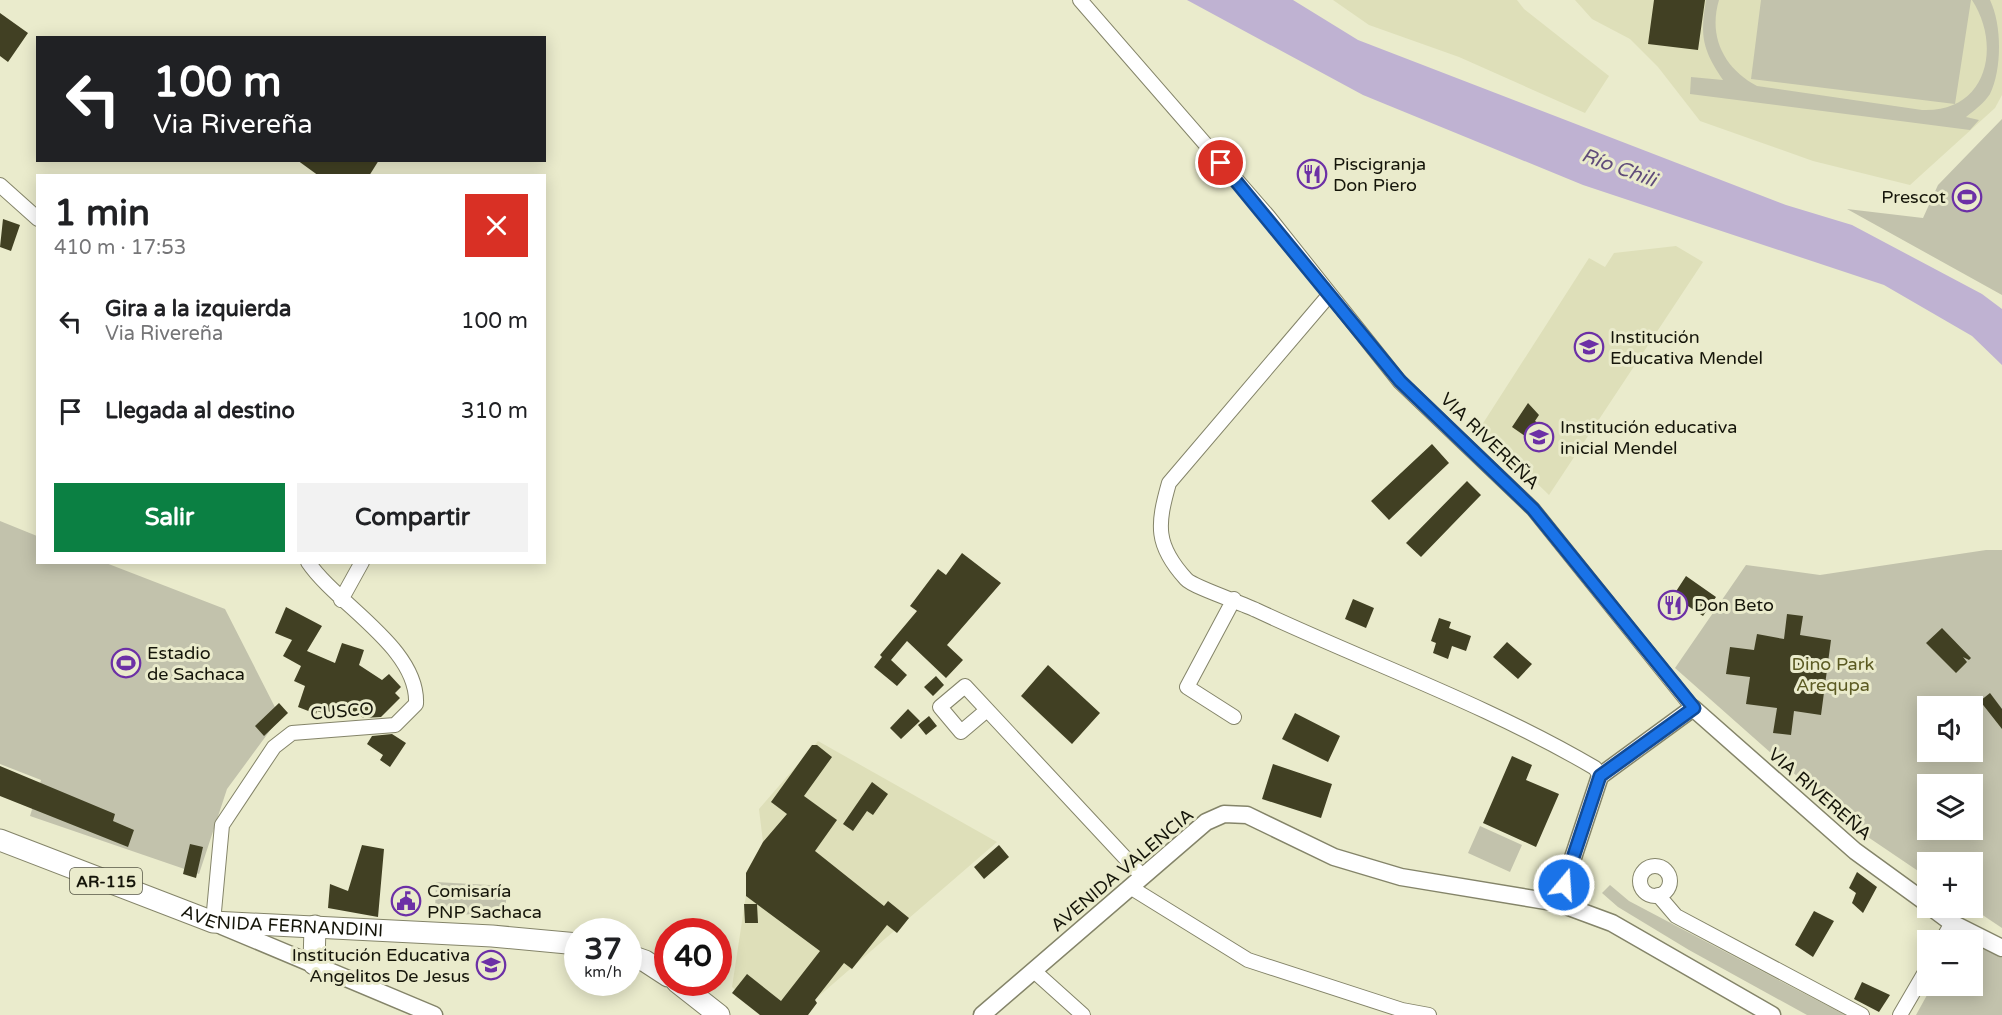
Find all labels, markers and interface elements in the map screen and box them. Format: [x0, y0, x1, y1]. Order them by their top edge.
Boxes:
text: 100 m [153, 57, 282, 108]
icon: left [54, 60, 132, 138]
text: Via Rivereña [153, 108, 313, 141]
pin [1195, 137, 1246, 188]
water label: Río Chili [1578, 143, 1662, 194]
icon: arrive [1204, 146, 1237, 179]
place label: Piscigranja Don Piero [1333, 153, 1426, 196]
restaurant icon: Piscigranja Don Piero [1296, 158, 1328, 190]
sports icon: Prescot [1951, 181, 1983, 213]
place label: Prescot [1881, 186, 1946, 208]
text: 1 min [54, 192, 150, 235]
button: close [465, 194, 528, 257]
text: 410 m · 17:53 [54, 236, 186, 260]
text: Gira a la izquierda [105, 296, 291, 322]
icon: left [54, 305, 87, 338]
text: 100 m [461, 308, 528, 334]
text: Via Rivereña [105, 322, 223, 346]
place label: Institución Educativa Mendel [1610, 326, 1763, 369]
school or university icon: Institución Educativa Mendel [1573, 331, 1605, 363]
street label: VIA RIVEREÑA [1436, 388, 1544, 494]
icon: arrive [54, 395, 87, 428]
text: Llegada al destino [105, 398, 295, 424]
text: 310 m [461, 398, 528, 424]
place label: Institución educativa inicial Mendel [1560, 416, 1737, 459]
school or university icon: Institución educativa inicial Mendel [1523, 421, 1555, 453]
button: Salir [54, 483, 285, 552]
button: Compartir [297, 483, 528, 552]
restaurant icon: Don Beto [1657, 589, 1689, 621]
place label: Don Beto [1694, 594, 1774, 616]
place label: Estadio de Sachaca [147, 642, 245, 685]
sports icon: Estadio de Sachaca [110, 647, 142, 679]
park label: Dino Park Arequpa [1792, 653, 1875, 696]
map controls [1917, 696, 1983, 996]
button: sound [1917, 696, 1983, 762]
street label: CUSCO [309, 697, 375, 725]
street label: VIA RIVEREÑA [1764, 743, 1876, 845]
button: layers [1917, 774, 1983, 840]
street label: AVENIDA VALENCIA [1046, 804, 1198, 936]
button: + [1917, 852, 1983, 918]
position arrow [1532, 853, 1596, 917]
road number: AR-115 [70, 868, 142, 894]
place label: Comisaría PNP Sachaca [427, 880, 542, 923]
public building icon: Comisaría PNP Sachaca [390, 885, 422, 917]
street label: AVENIDA FERNANDINI [178, 900, 384, 942]
speed limit sign: 40 [654, 918, 732, 996]
button: − [1917, 930, 1983, 996]
text: 37 [584, 931, 622, 968]
place label: Institución Educativa Angelitos De Jesus [292, 944, 470, 987]
school or university icon: Institución Educativa Angelitos De Jesus [475, 949, 507, 981]
text: km/h [584, 963, 622, 981]

